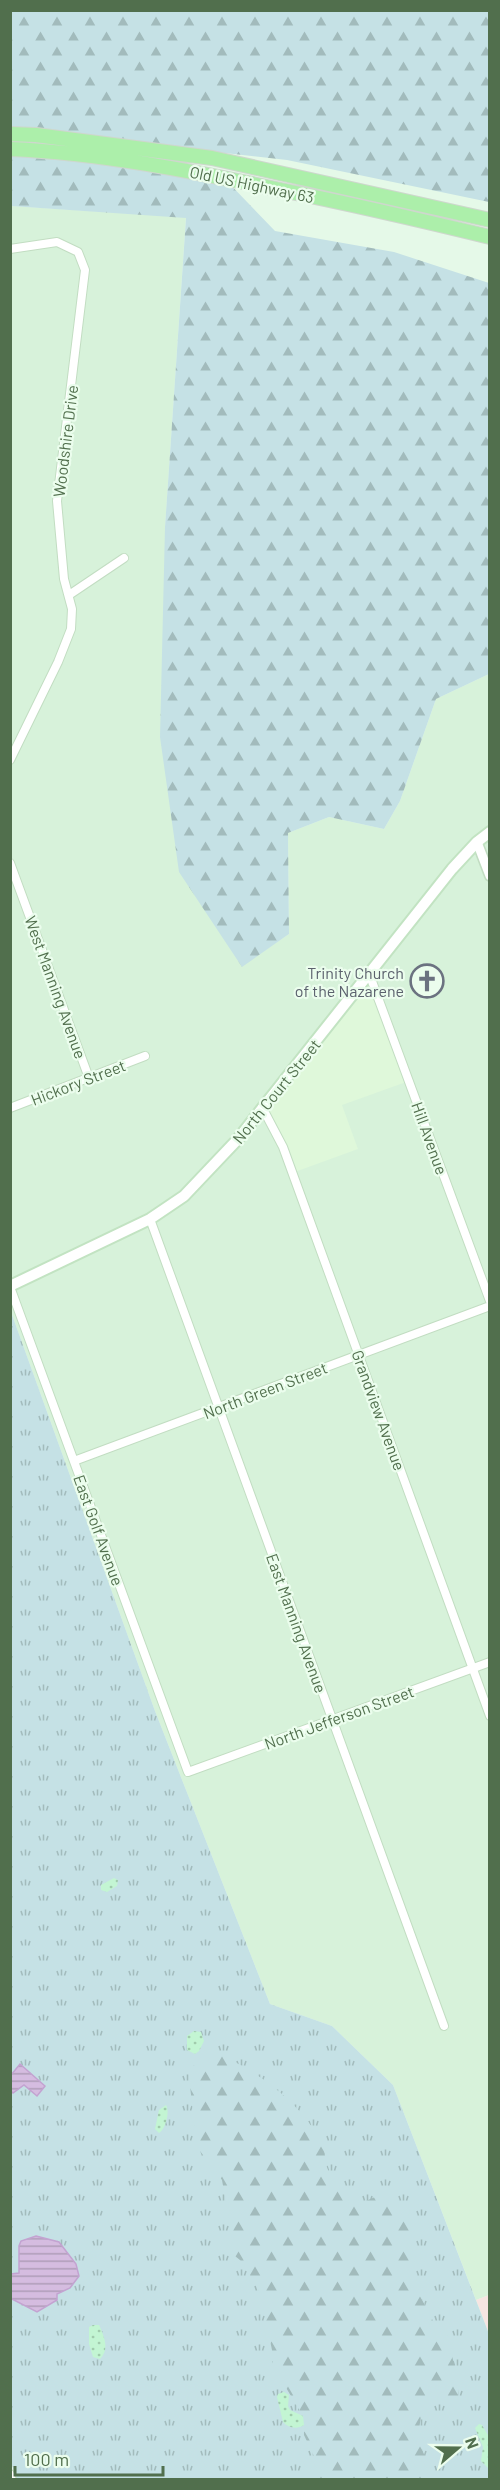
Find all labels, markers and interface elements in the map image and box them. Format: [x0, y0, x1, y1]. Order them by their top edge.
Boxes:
street label: Old US Highway 63 [188, 162, 316, 206]
street label: Woodshire Drive [49, 384, 81, 498]
street label: West Manning Avenue [21, 913, 91, 1061]
place label: Trinity Church of the Nazarene [295, 963, 404, 1000]
church icon: Trinity Church of the Nazarene [409, 963, 445, 999]
street label: North Court Street [228, 1035, 324, 1147]
street label: Hickory Street [28, 1055, 128, 1109]
street label: Hill Avenue [408, 1099, 452, 1177]
street label: Grandview Avenue [348, 1347, 410, 1473]
street label: North Green Street [200, 1358, 330, 1422]
street label: East Golf Avenue [70, 1472, 128, 1588]
street label: East Manning Avenue [263, 1551, 331, 1695]
street label: North Jefferson Street [262, 1681, 416, 1753]
north arrow [428, 2418, 488, 2478]
text: N [462, 2434, 483, 2451]
scale bar [15, 2439, 164, 2477]
text: 100 m [24, 2448, 69, 2470]

